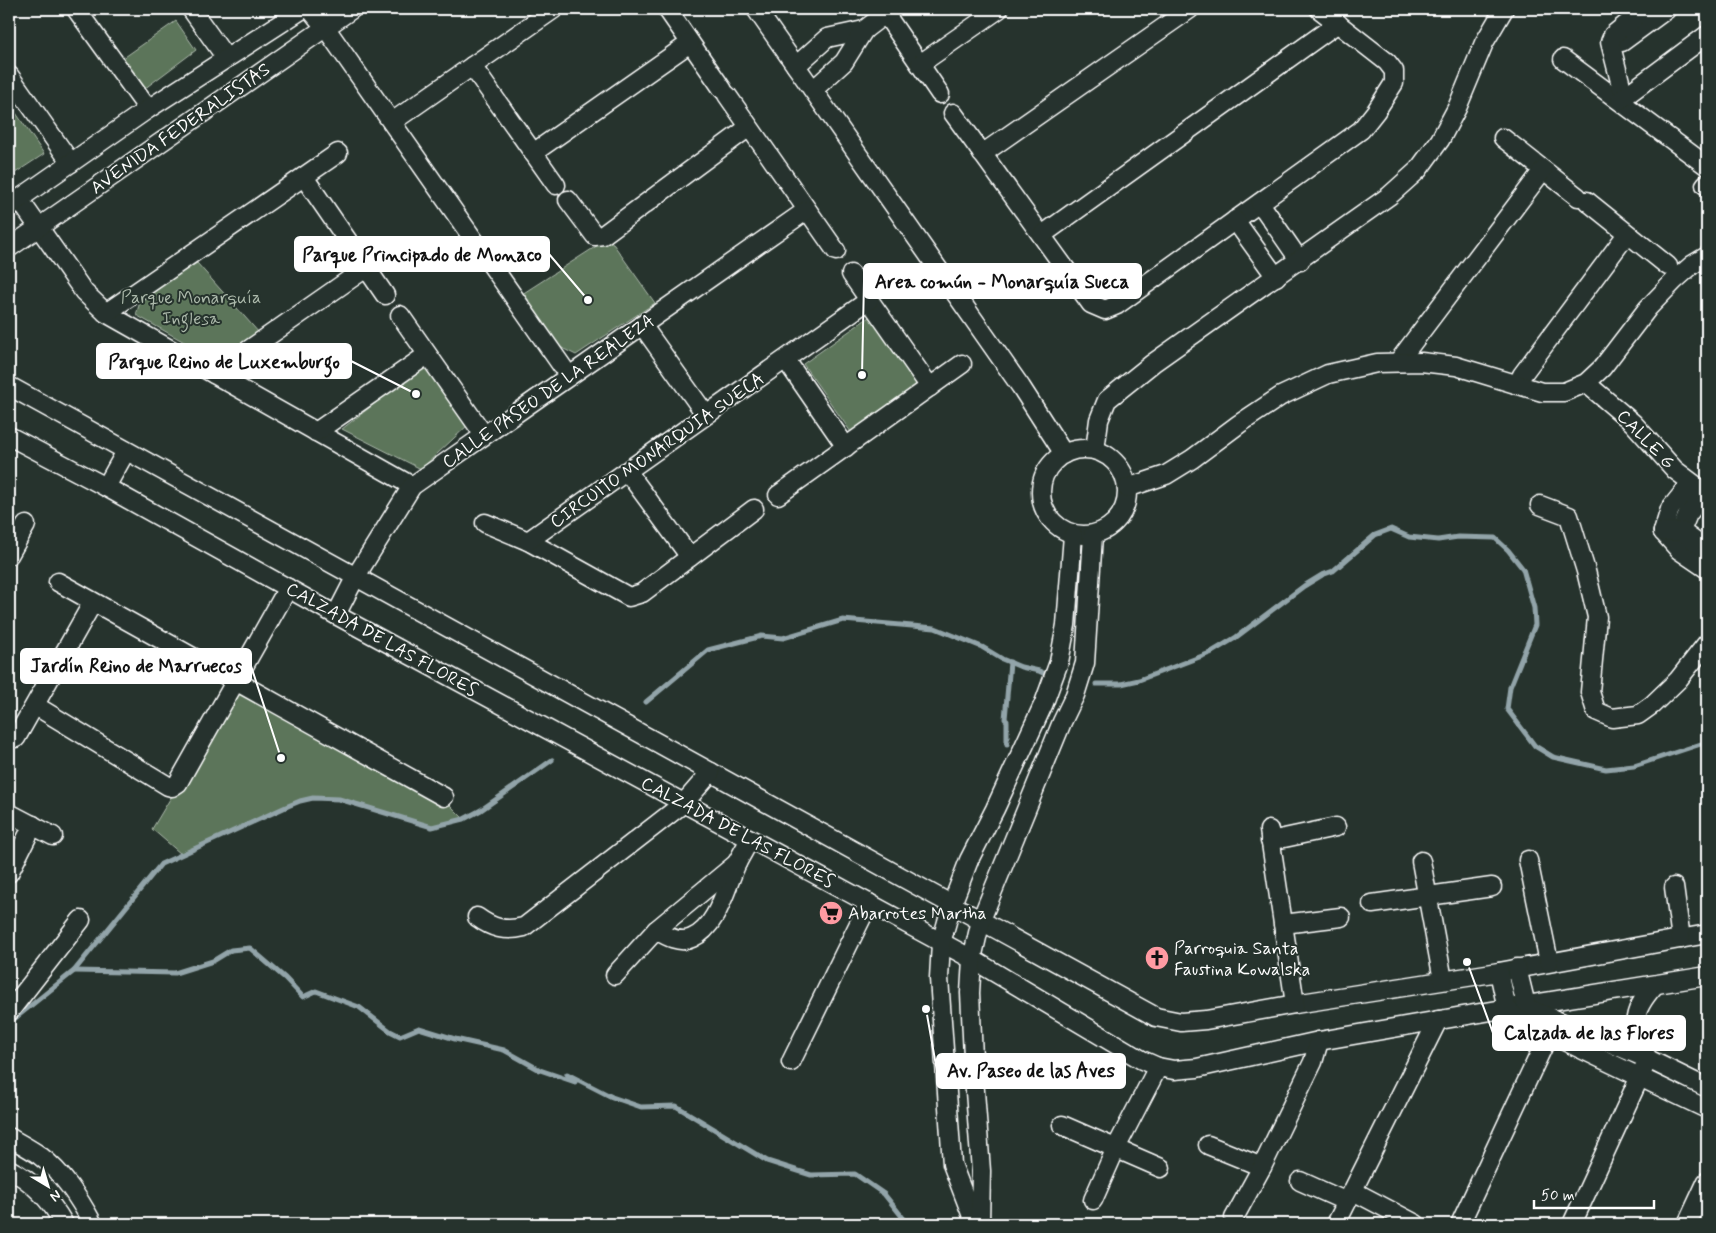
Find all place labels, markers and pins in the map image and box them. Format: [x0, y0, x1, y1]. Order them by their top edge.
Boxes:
callout: Parque Principado de Monaco [295, 237, 549, 271]
callout: Area común - Monarquía Sueca [864, 264, 1141, 298]
callout: Parque Reino de Luxemburgo [97, 344, 351, 378]
callout: Jardín Reino de Marruecos [21, 649, 251, 683]
supermarket icon: Abarrotes Martha [818, 900, 844, 926]
place label: Abarrotes Martha [848, 902, 987, 926]
place label: Parroquia Santa Faustina Kowalska [1174, 937, 1310, 982]
church icon: Parroquia Santa Faustina Kowalska [1144, 945, 1170, 971]
callout: Calzada de las Flores [1493, 1016, 1685, 1050]
callout: Av. Paseo de las Aves [937, 1054, 1125, 1088]

